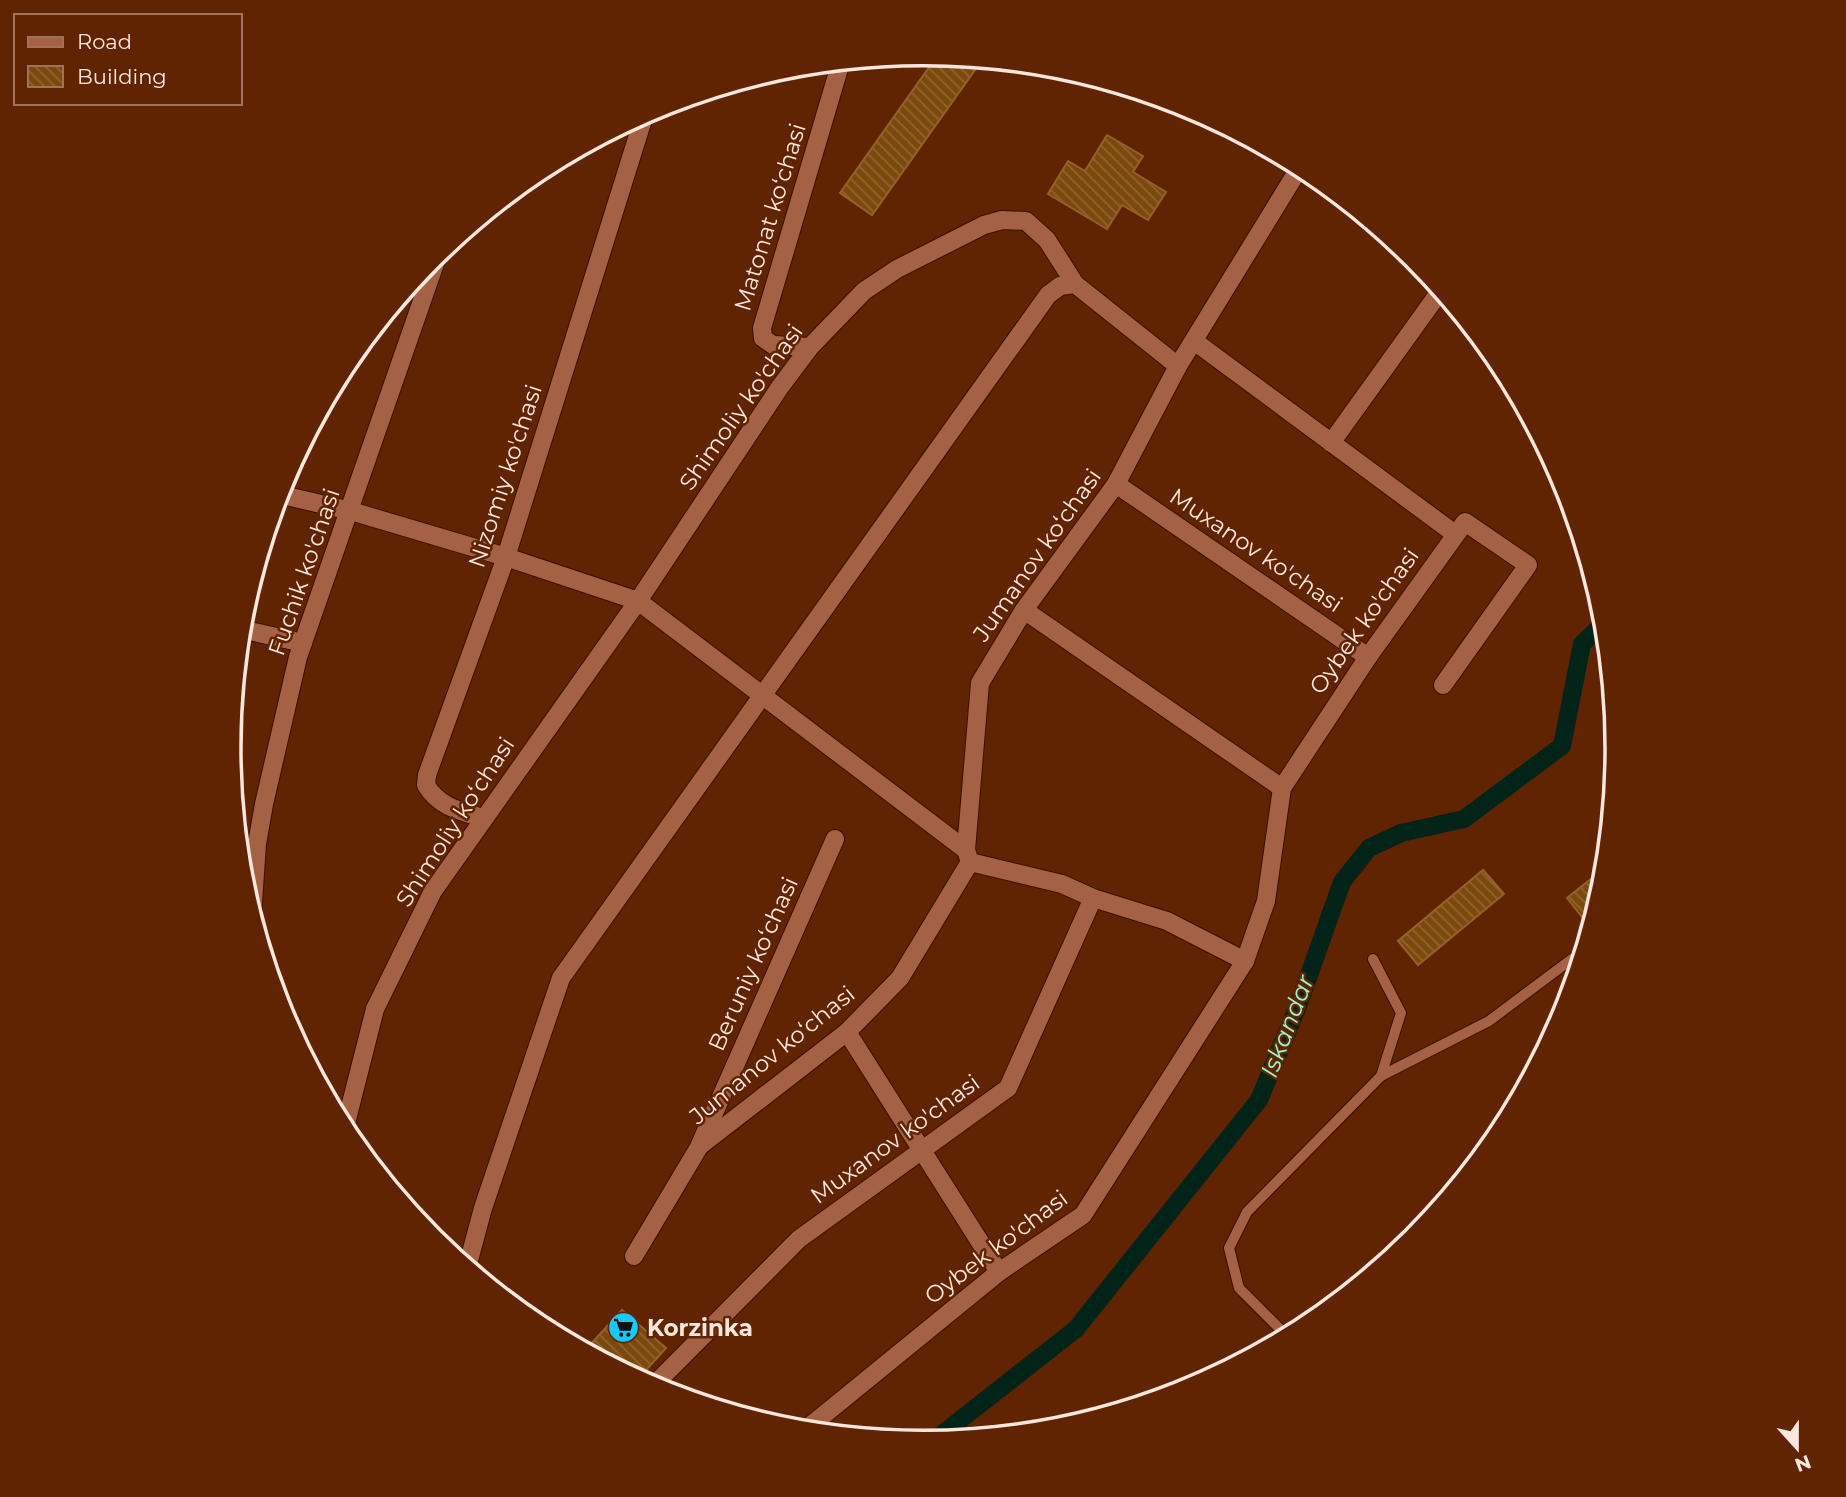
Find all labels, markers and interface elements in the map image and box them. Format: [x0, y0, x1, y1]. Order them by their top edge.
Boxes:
legend [14, 14, 242, 105]
text: Road [77, 29, 132, 54]
text: Building [77, 64, 167, 89]
street label: Matonat ko‘chasi [728, 120, 812, 314]
street label: Shimoliy ko'chasi [673, 319, 809, 495]
street label: Nizomiy ko'chasi [462, 381, 548, 571]
street label: Jumanov ko‘chasi [966, 463, 1107, 648]
street label: Muxanov ko'chasi [1164, 482, 1348, 618]
street label: Fuchik ko'chasi [262, 485, 346, 659]
street label: Oybek ko'chasi [1303, 543, 1425, 699]
street label: Shimoliy ko‘chasi [390, 732, 520, 912]
street label: Beruniy ko‘chasi [702, 873, 804, 1055]
water label: Iskandar [1254, 969, 1320, 1081]
street label: Jumanov ko‘chasi [683, 980, 860, 1131]
street label: Muxanov ko'chasi [805, 1068, 985, 1210]
street label: Oybek ko'chasi [919, 1184, 1073, 1310]
supermarket icon: Korzinka [607, 1311, 641, 1345]
place label: Korzinka [647, 1314, 753, 1342]
north arrow [1762, 1413, 1832, 1483]
text: N [1792, 1450, 1814, 1477]

